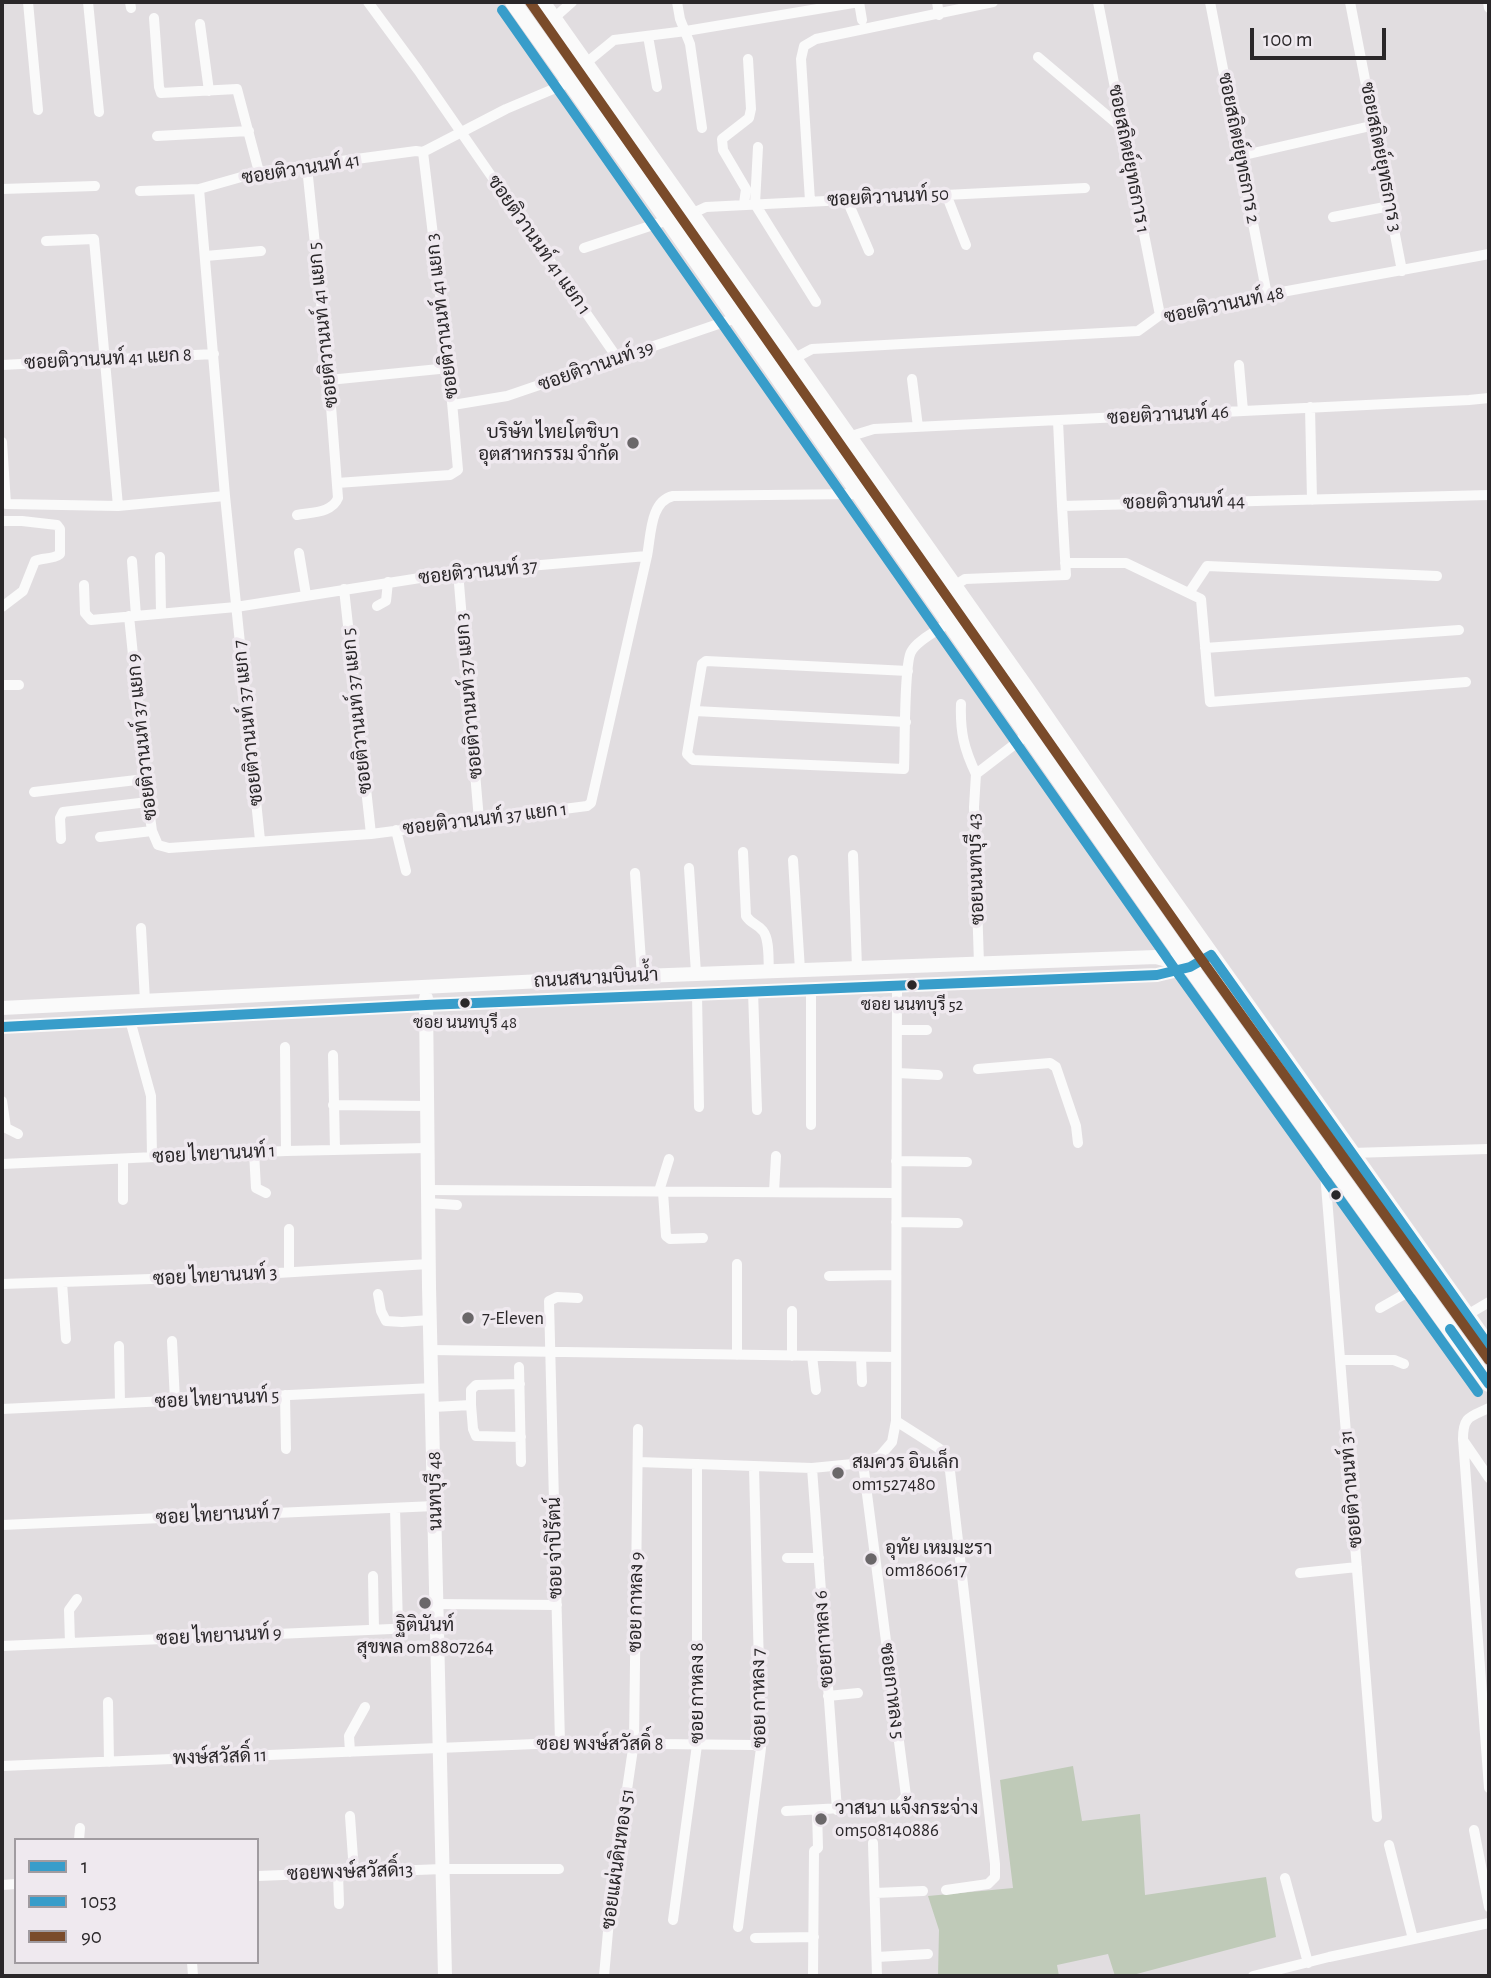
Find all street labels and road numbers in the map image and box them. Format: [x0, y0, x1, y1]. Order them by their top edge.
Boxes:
street label: ซอยสถิตย์ยุทธการ 2 [1213, 71, 1265, 225]
street label: ซอยสถิตย์ยุทธการ 3 [1355, 80, 1407, 234]
street label: ซอยสถิตย์ยุทธการ 1 [1103, 83, 1155, 235]
street label: ซอยติวานนท์ 41 [240, 148, 362, 190]
street label: ซอยติวานนท์ 41 แยก 1 [482, 171, 596, 319]
street label: ซอยติวานนท์ 50 [826, 182, 950, 212]
street label: ซอยติวานนท์ 41 แยก 3 [421, 232, 463, 400]
street label: ซอยติวานนท์ 41 แยก 5 [303, 241, 343, 409]
street label: ซอยติวานนท์ 48 [1162, 281, 1286, 329]
street label: ซอยติวานนท์ 39 [535, 336, 657, 396]
street label: ซอยติวานนท์ 41 แยก 8 [24, 343, 192, 375]
street label: ซอยติวานนท์ 46 [1106, 400, 1230, 430]
street label: ซอยติวานนท์ 44 [1123, 490, 1245, 514]
street label: ซอยติวานนท์ 37 [417, 554, 539, 590]
street label: ซอยติวานนท์ 37 แยก 3 [450, 612, 488, 780]
street label: ซอยติวานนท์ 37 แยก 5 [337, 627, 377, 795]
street label: ซอยติวานนท์ 37 แยก 7 [228, 639, 268, 807]
street label: ซอยติวานนท์ 37 แยก 9 [122, 652, 162, 822]
street label: ซอยติวานนท์ 37 แยก 1 [402, 798, 568, 840]
street label: ซอยนนทบุรี 43 [963, 813, 989, 925]
street label: ถนนสนามบินน้ำ [533, 963, 659, 993]
street label: ซอย ไทยานนท์ 1 [152, 1139, 276, 1169]
street label: ซอย ไทยานนท์ 3 [152, 1261, 278, 1291]
street label: ซอย ไทยานนท์ 5 [154, 1384, 280, 1414]
street label: ซอยติวานนท์ 31 [1334, 1429, 1368, 1549]
street label: นนทบุรี 48 [423, 1451, 447, 1531]
street label: ซอย จ่าปิรัตน์ [543, 1497, 567, 1599]
street label: ซอย ไทยานนท์ 7 [155, 1500, 281, 1530]
street label: ซอย กาหลง 9 [624, 1551, 648, 1653]
street label: ซอยกาหลง 6 [809, 1589, 839, 1689]
street label: ซอย ไทยานนท์ 9 [156, 1621, 282, 1651]
street label: ซอยกาหลง 5 [875, 1642, 909, 1740]
street label: ซอย กาหลง 8 [686, 1643, 708, 1743]
street label: ซอย กาหลง 7 [747, 1648, 771, 1748]
street label: ซอย พงษ์สวัสดิ์ 8 [536, 1733, 664, 1755]
street label: พงษ์สวัสดิ์ 11 [172, 1744, 268, 1770]
street label: ซอยแผ่นดินทอง 51 [597, 1787, 639, 1931]
street label: ซอยพงษ์สวัสดิ์13 [287, 1858, 413, 1886]

